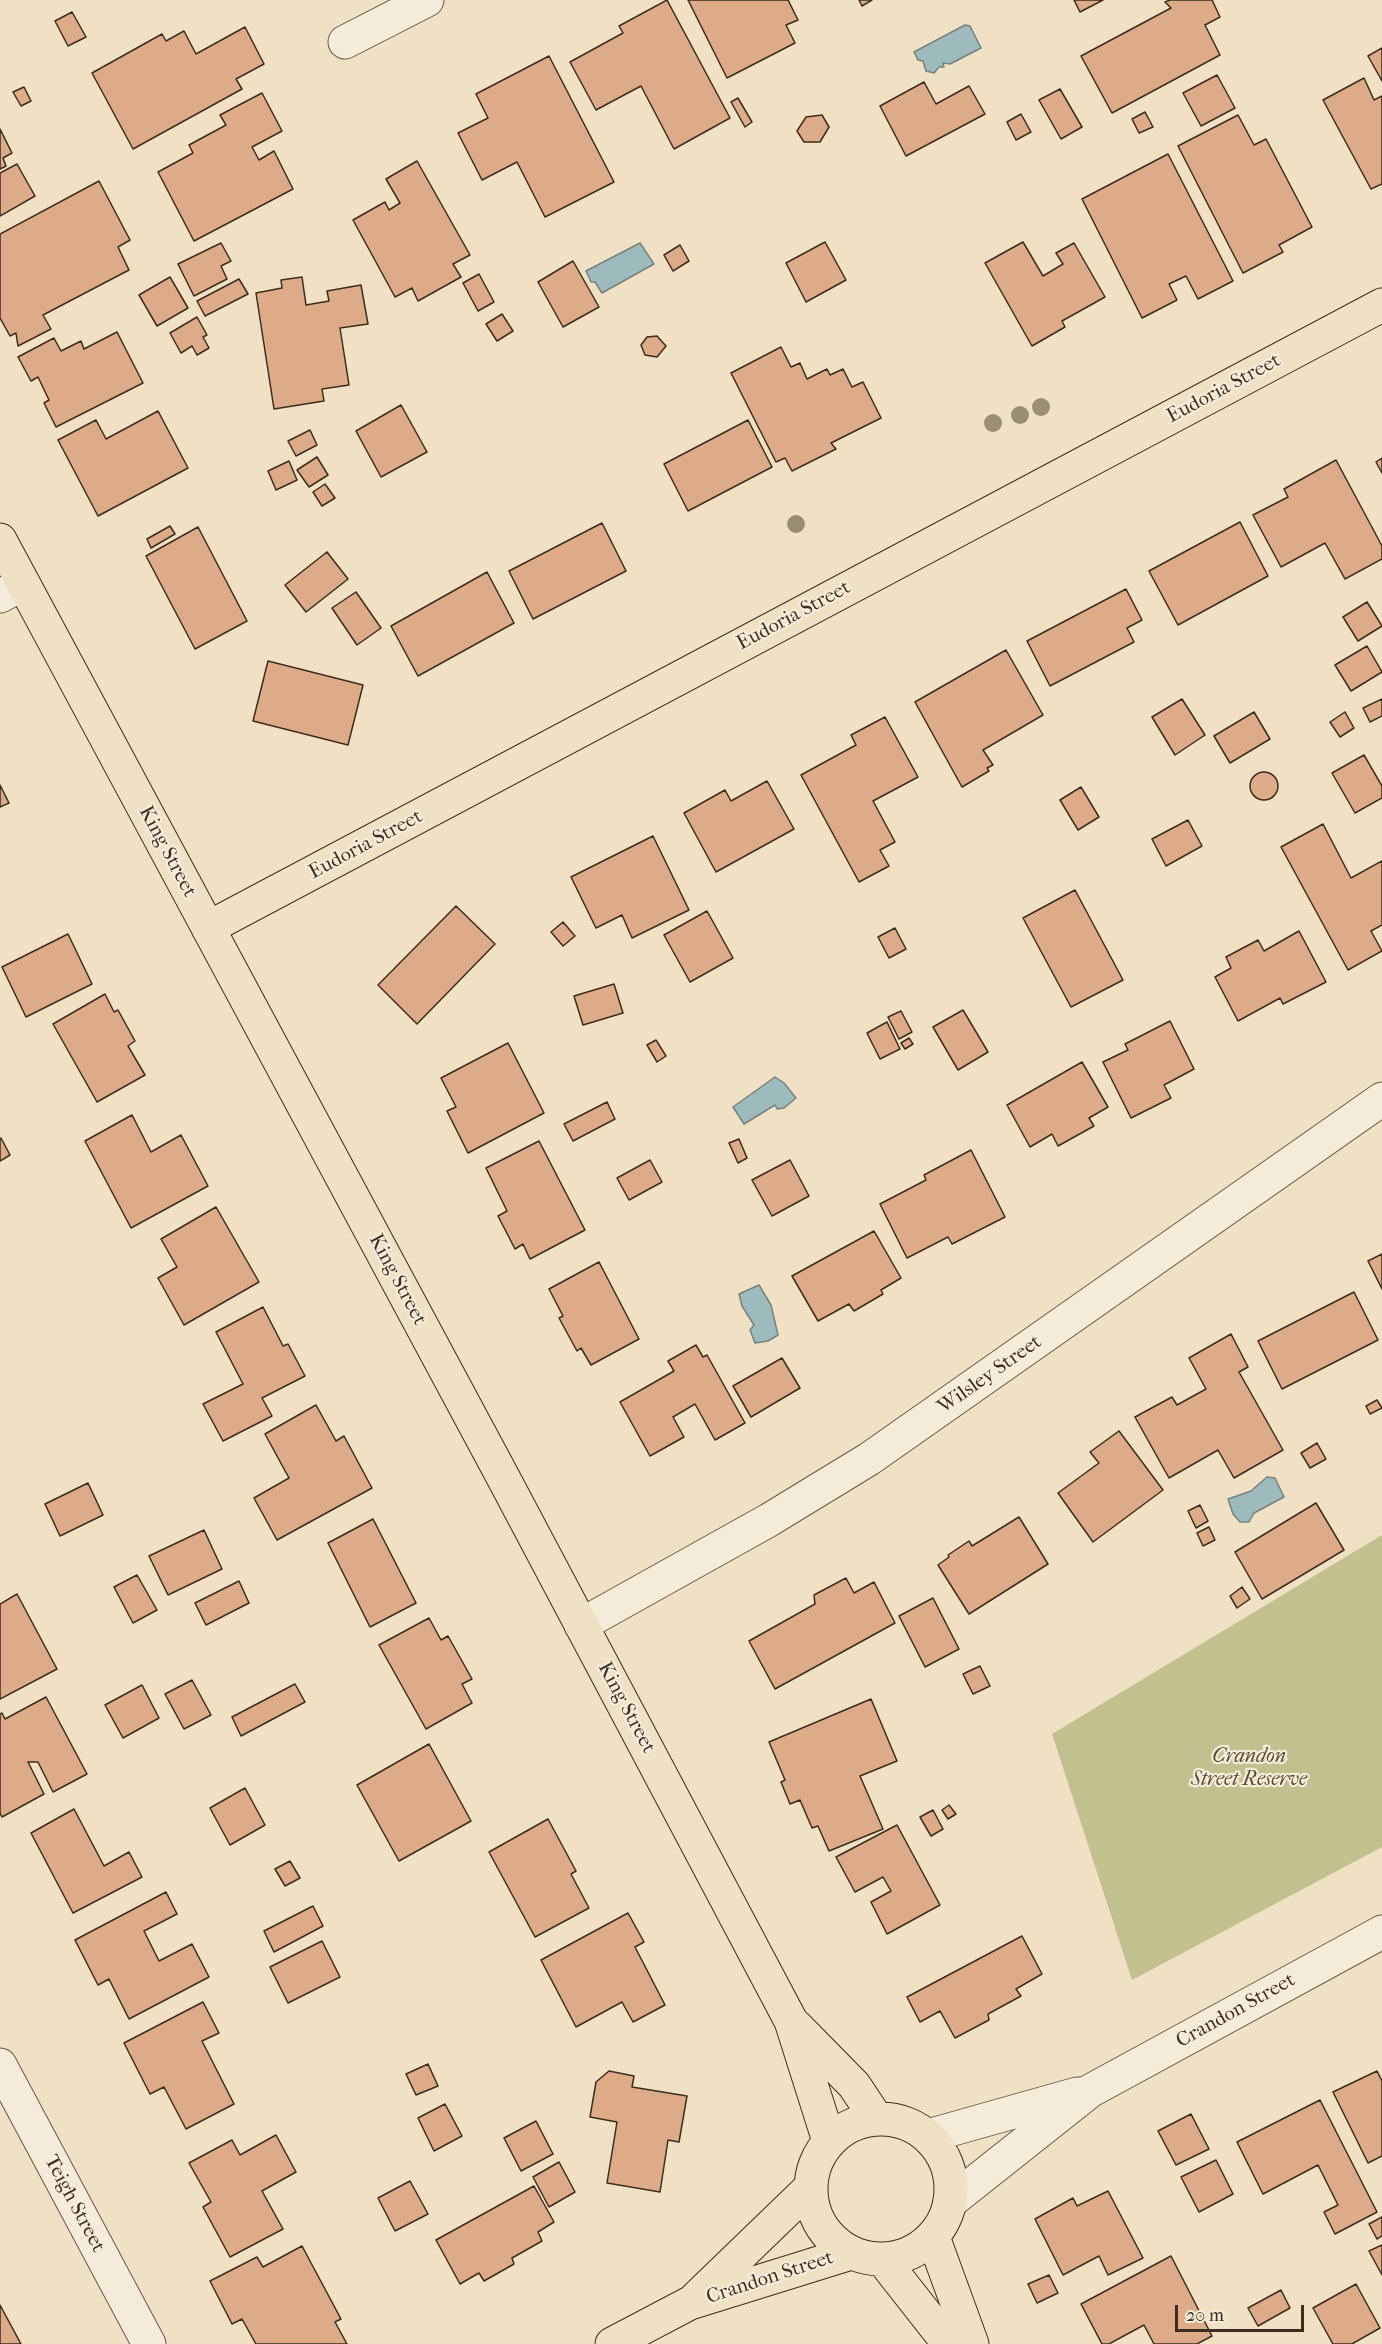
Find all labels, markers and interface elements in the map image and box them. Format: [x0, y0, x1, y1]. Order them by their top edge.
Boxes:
street label: Eudoria Street [1163, 349, 1285, 429]
street label: Eudoria Street [733, 576, 855, 656]
street label: King Street [133, 802, 201, 902]
street label: Eudoria Street [305, 805, 427, 885]
street label: King Street [363, 1230, 431, 1330]
street label: Wilsley Street [934, 1330, 1046, 1420]
street label: King Street [592, 1658, 660, 1758]
park label: Crandon Street Reserve [1191, 1745, 1307, 1792]
street label: Crandon Street [1172, 1968, 1300, 2054]
street label: Teigh Street [38, 2151, 110, 2257]
street label: Crandon Street [703, 2246, 837, 2310]
scale bar [1178, 2293, 1307, 2331]
text: 20 m [1186, 2305, 1224, 2326]

